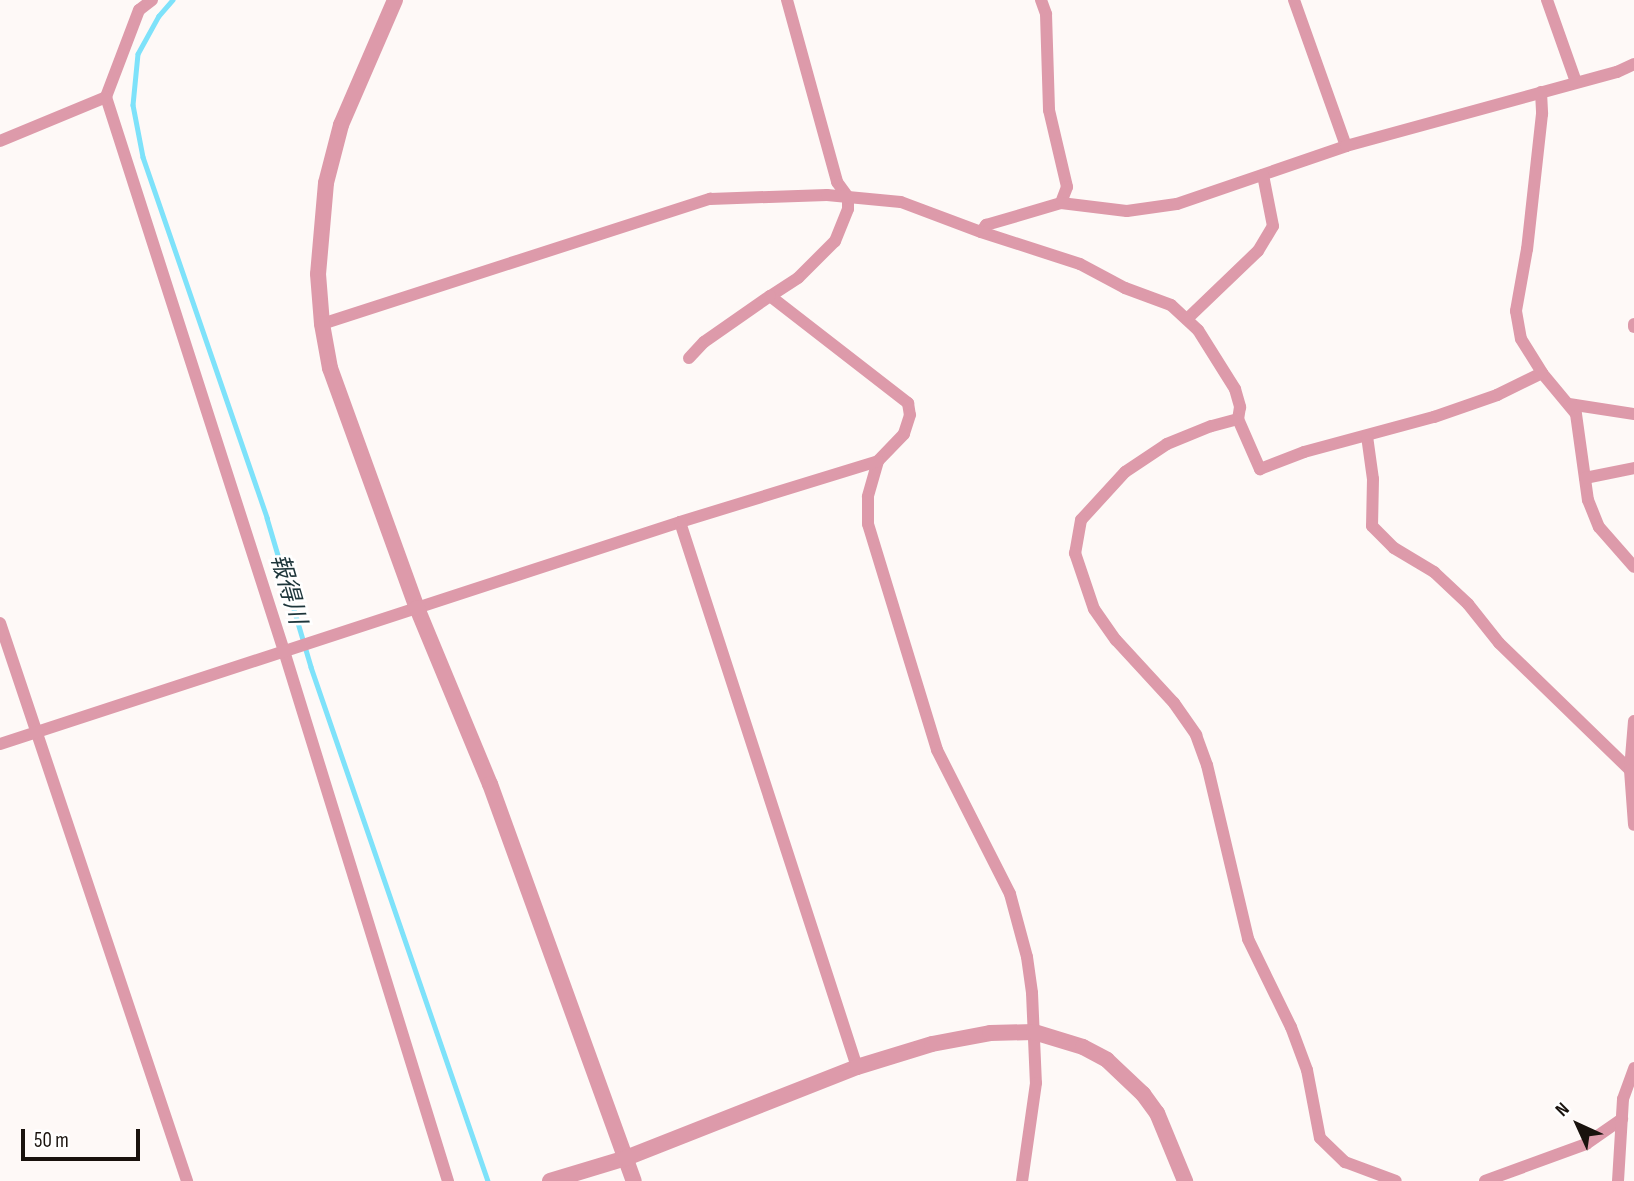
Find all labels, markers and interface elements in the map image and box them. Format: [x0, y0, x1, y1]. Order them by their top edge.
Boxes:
water label: 報得川 [264, 550, 312, 628]
north arrow [1543, 1090, 1613, 1160]
text: N [1551, 1098, 1575, 1122]
scale bar [24, 1114, 144, 1158]
text: 50 m [34, 1128, 69, 1153]

